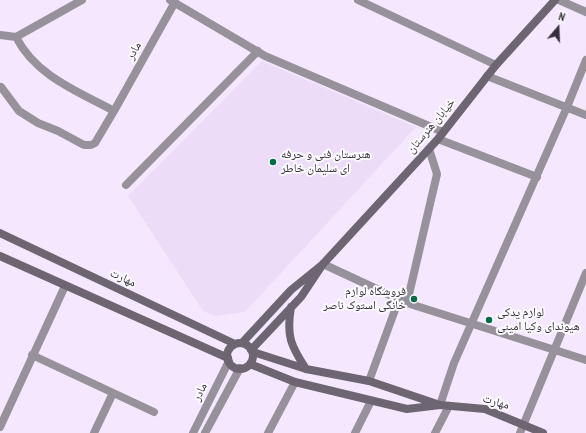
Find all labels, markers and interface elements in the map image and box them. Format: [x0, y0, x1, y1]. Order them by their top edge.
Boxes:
north arrow [538, 8, 578, 48]
text: N [557, 9, 567, 24]
street label: مادر [123, 40, 145, 62]
street label: خیابان هنرستان [404, 95, 458, 157]
place label: هنرستان فنی و حرفه ای سلیمان خاطر [281, 148, 371, 176]
marker: هنرستان فنی و حرفه ای سلیمان خاطر [268, 157, 278, 167]
street label: مهارت [108, 266, 138, 290]
place label: فروشگاه لوازم خانگى استوک ناصر [323, 285, 406, 313]
marker: فروشگاه لوازم خانگى استوک ناصر [409, 294, 419, 304]
place label: لوازم یدکى هیونداى وکیا امینى [497, 306, 580, 334]
marker: لوازم یدکى هیونداى وکیا امینى [484, 315, 494, 325]
street label: مادر [190, 381, 210, 403]
street label: مهارت [481, 391, 511, 413]

